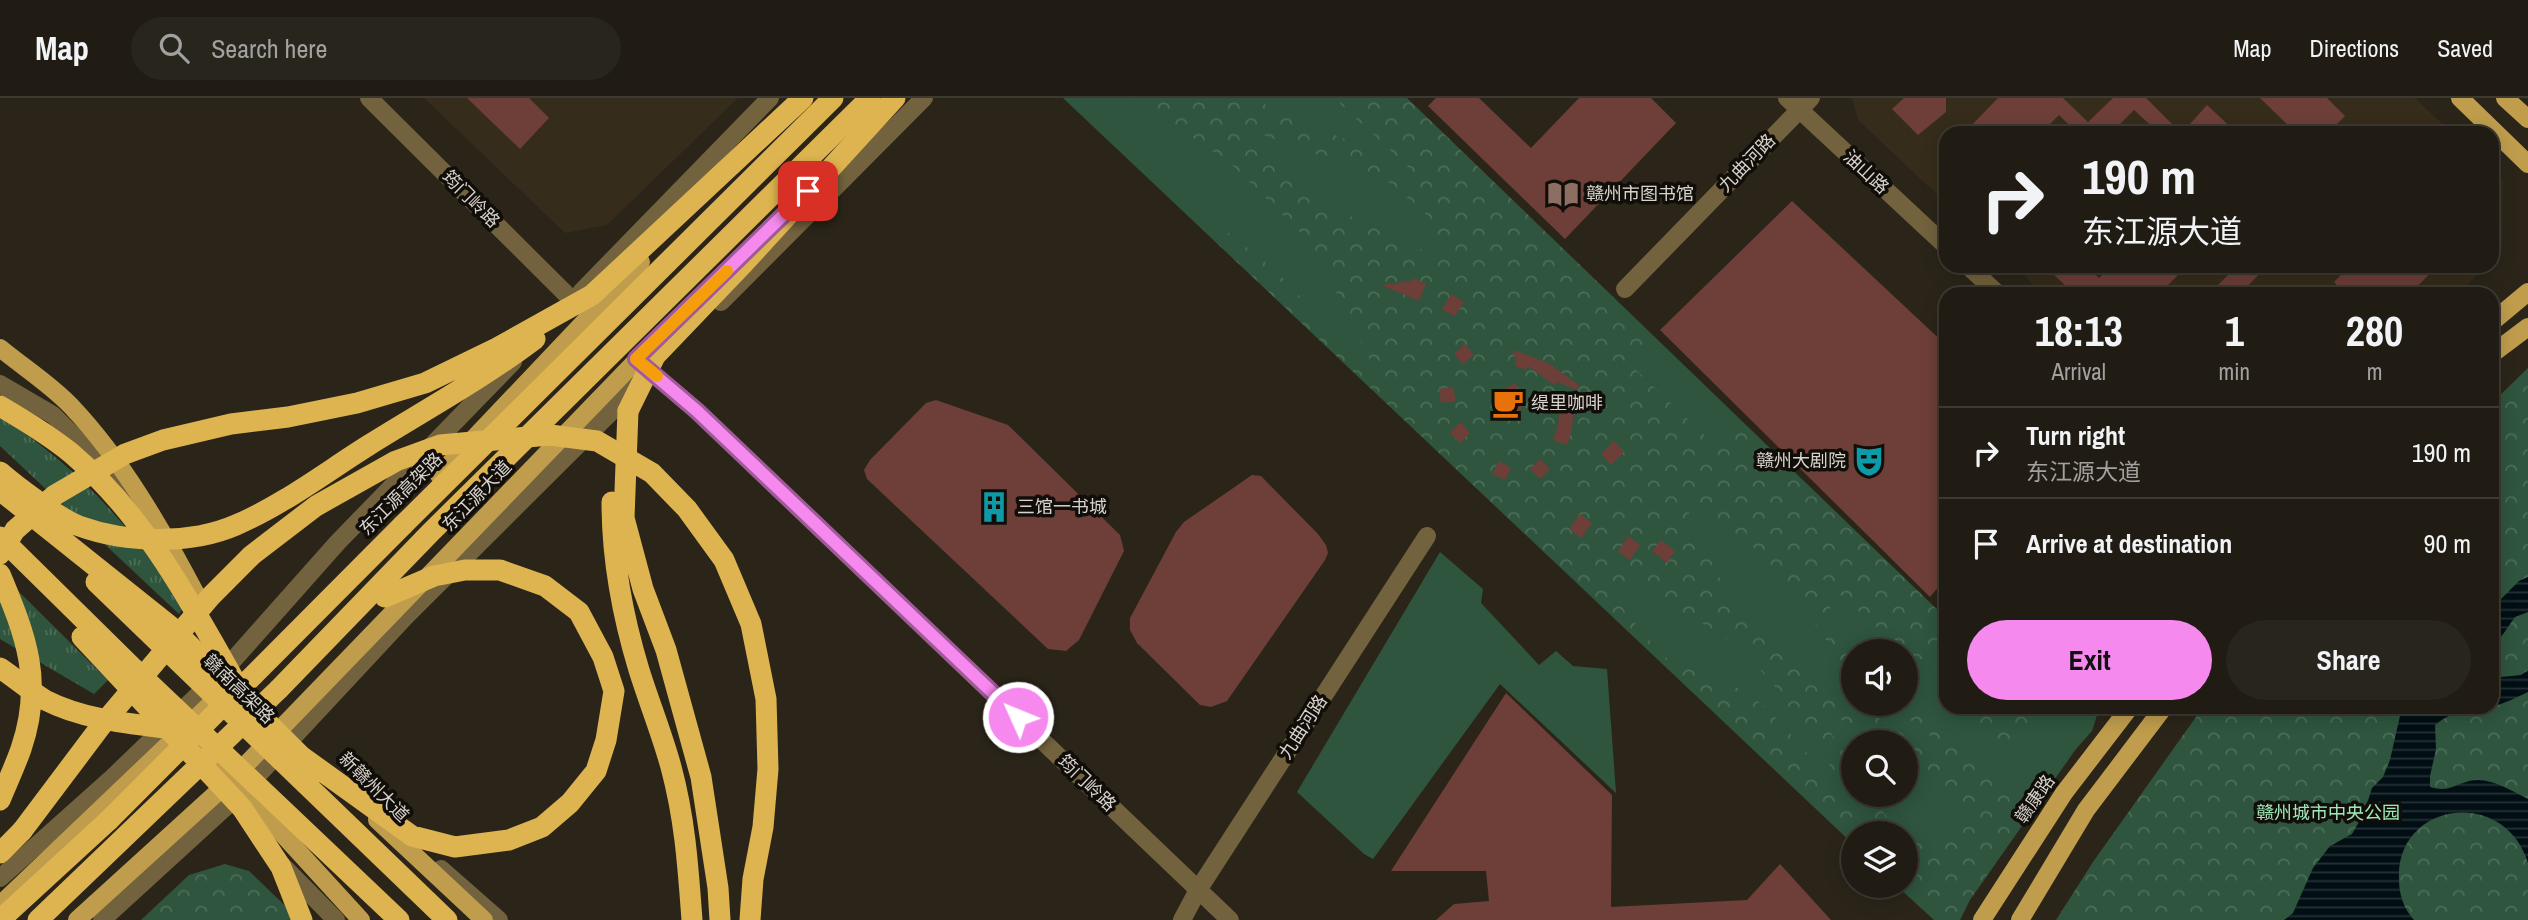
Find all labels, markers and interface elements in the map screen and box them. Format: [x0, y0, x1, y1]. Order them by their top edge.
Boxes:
search box [131, 17, 621, 80]
text: Map [35, 26, 89, 70]
icon: search [155, 29, 193, 67]
text: Search here [211, 31, 327, 66]
text: Map [2233, 32, 2271, 64]
text: Directions [2309, 32, 2399, 64]
text: Saved [2437, 32, 2493, 64]
street label: 九曲河路 [1713, 128, 1781, 197]
text: 190 m [2082, 143, 2196, 209]
street label: 油山路 [1838, 144, 1895, 199]
icon: right [1967, 154, 2058, 245]
pin [778, 161, 838, 221]
street label: 筠门岭路 [437, 164, 506, 233]
icon: arrive [789, 172, 827, 210]
library icon: 赣州市图书馆 [1546, 177, 1580, 211]
place label: 赣州市图书馆 [1586, 181, 1694, 206]
text: 东江源大道 [2082, 210, 2242, 253]
text: 18:13 [2035, 303, 2123, 359]
text: 1 [2225, 303, 2244, 359]
text: 280 [2346, 303, 2403, 359]
text: Arrival [2052, 356, 2106, 387]
text: min [2219, 356, 2250, 387]
text: m [2367, 356, 2382, 387]
cafe icon: 缇里咖啡 [1491, 386, 1525, 420]
place label: 缇里咖啡 [1531, 390, 1603, 415]
text: Turn right [2026, 418, 2125, 453]
icon: right [1967, 434, 2005, 472]
text: 190 m [2412, 435, 2471, 470]
theatre icon: 赣州大剧院 [1852, 444, 1886, 478]
street label: 东江源高架路 [354, 447, 448, 541]
place label: 赣州大剧院 [1756, 448, 1846, 473]
street label: 东江源大道 [436, 455, 517, 537]
text: 东江源大道 [2026, 456, 2141, 487]
building icon: 三馆一书城 [977, 490, 1011, 524]
place label: 三馆一书城 [1017, 494, 1107, 519]
icon: arrive [1967, 525, 2005, 563]
text: Arrive at destination [2026, 526, 2232, 561]
text: 90 m [2424, 526, 2471, 561]
button: Exit [1967, 620, 2212, 700]
button: Share [2226, 620, 2471, 700]
map controls [1841, 639, 1918, 898]
button: sound [1841, 639, 1918, 716]
street label: 赣南高架路 [198, 648, 280, 729]
position arrow [981, 680, 1055, 754]
street label: 九曲河路 [1272, 690, 1333, 764]
button: search [1841, 730, 1918, 807]
street label: 新赣州大道 [334, 746, 415, 827]
street label: 筠门岭路 [1053, 749, 1122, 817]
street label: 赣康路 [2009, 769, 2060, 828]
park label: 赣州城市中央公园 [2256, 800, 2400, 825]
button: layers [1841, 821, 1918, 898]

